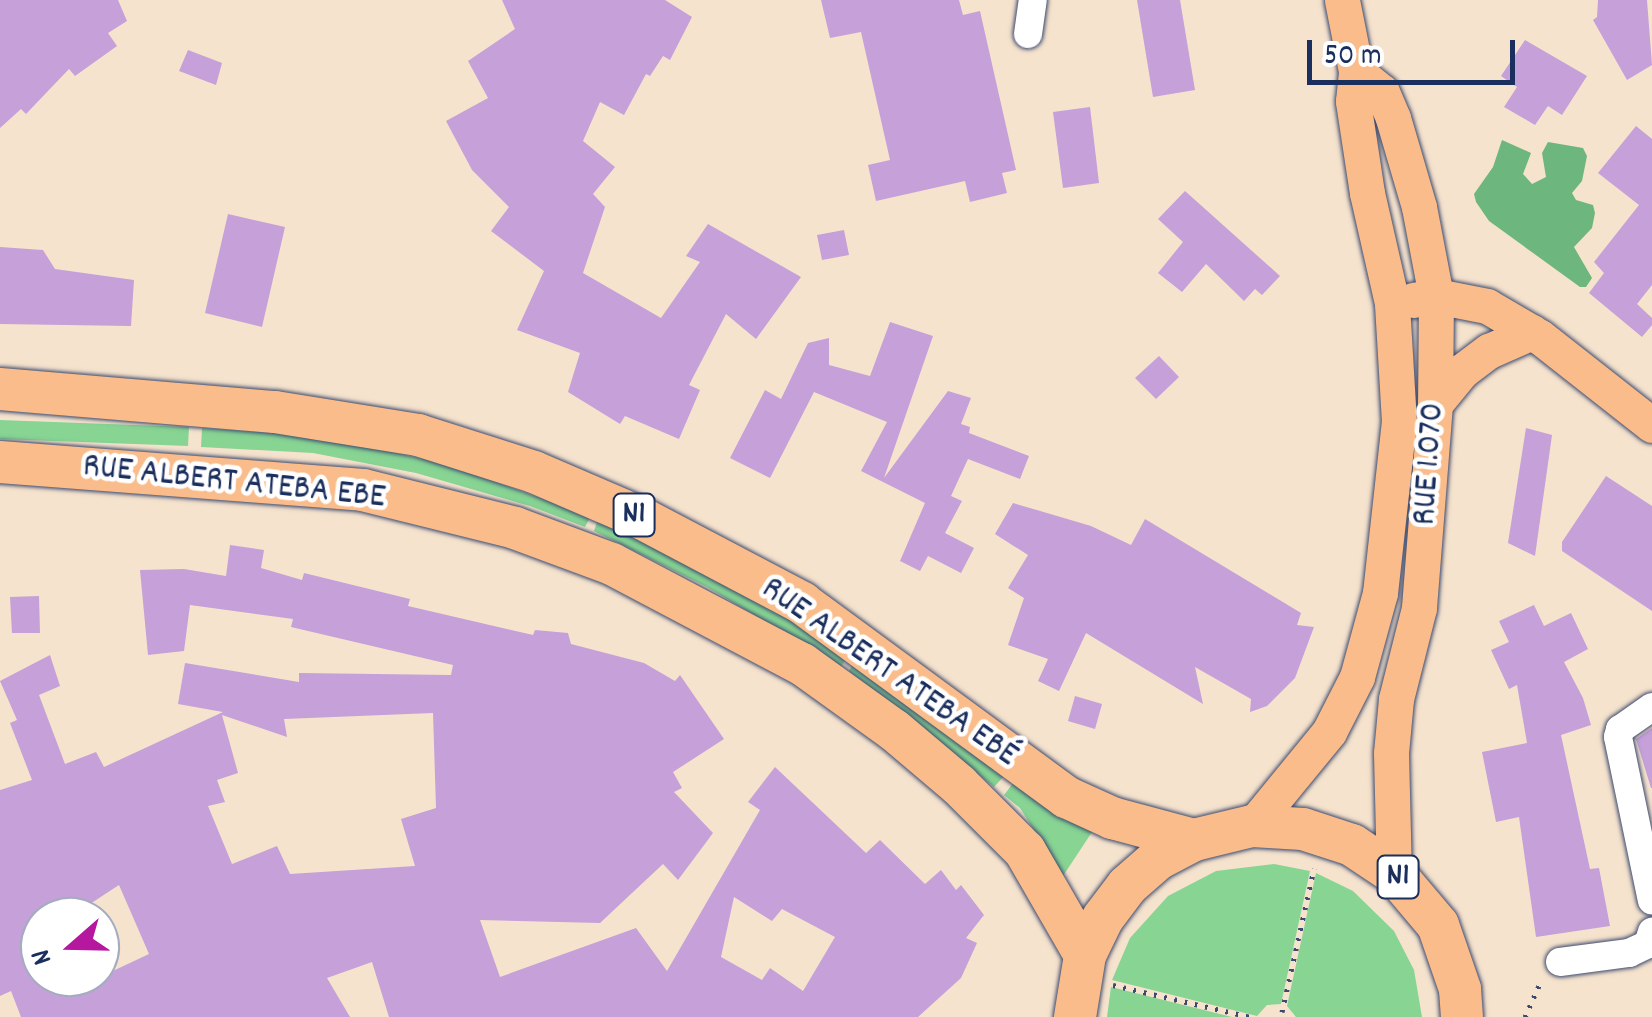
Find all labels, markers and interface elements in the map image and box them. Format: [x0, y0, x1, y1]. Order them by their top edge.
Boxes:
scale bar [1312, 20, 1520, 82]
text: 50 m [1324, 36, 1382, 79]
street label: RUE 1.070 [1405, 401, 1455, 527]
street label: RUE ALBERT ATEBA EBE [81, 446, 387, 520]
road number: N1 [612, 488, 656, 542]
street label: RUE ALBERT ATEBA EBÉ [752, 569, 1026, 777]
road number: N1 [1376, 850, 1420, 904]
north arrow [20, 897, 120, 997]
text: N [23, 943, 65, 970]

